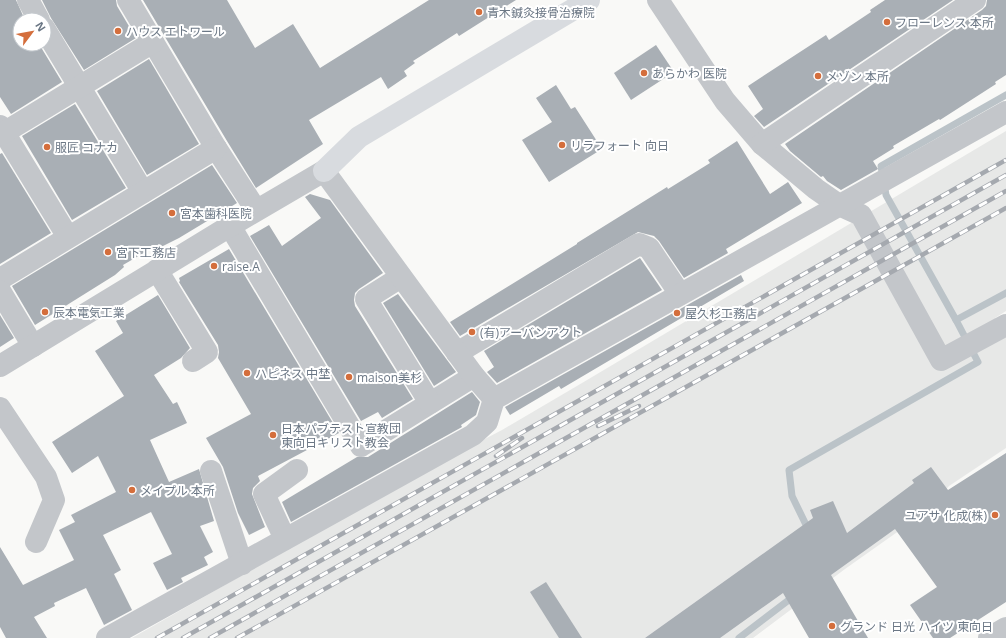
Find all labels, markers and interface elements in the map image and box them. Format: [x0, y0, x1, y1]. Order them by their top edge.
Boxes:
place label: 青木鍼灸接骨治療院 [487, 4, 595, 21]
marker: 青木鍼灸接骨治療院 [474, 7, 484, 17]
north arrow [12, 12, 52, 52]
place label: フローレンス 本所 [895, 14, 994, 31]
marker: フローレンス 本所 [882, 17, 892, 27]
text: N [32, 19, 50, 34]
place label: ハウス エトワール [126, 23, 225, 40]
marker: ハウス エトワール [113, 26, 123, 36]
place label: あらかわ 医院 [652, 65, 727, 82]
marker: あらかわ 医院 [639, 68, 649, 78]
place label: メゾン 本所 [826, 68, 889, 85]
marker: メゾン 本所 [813, 71, 823, 81]
place label: リラフォート 向日 [570, 137, 669, 154]
place label: 服匠 コナカ [55, 139, 118, 156]
marker: リラフォート 向日 [557, 140, 567, 150]
marker: 服匠 コナカ [42, 142, 52, 152]
place label: 宮本歯科医院 [180, 205, 252, 222]
marker: 宮本歯科医院 [167, 208, 177, 218]
place label: 宮下工務店 [116, 244, 176, 261]
marker: 宮下工務店 [103, 247, 113, 257]
place label: raise.A [222, 258, 260, 275]
marker: raise.A [209, 261, 219, 271]
place label: 辰本電気工業 [53, 304, 125, 321]
place label: 屋久杉工務店 [685, 305, 757, 322]
marker: 辰本電気工業 [40, 307, 50, 317]
marker: 屋久杉工務店 [672, 308, 682, 318]
place label: (有)アーバンアクト [480, 324, 582, 341]
marker: (有)アーバンアクト [467, 327, 477, 337]
place label: ハピネス 中埜 [255, 365, 330, 382]
marker: ハピネス 中埜 [242, 368, 252, 378]
place label: maison美杉 [357, 369, 422, 386]
marker: maison美杉 [344, 372, 354, 382]
place label: 日本パブテスト宣教団 東向日キリスト教会 [281, 420, 401, 451]
marker: 日本パブテスト宣教団 東向日キリスト教会 [268, 430, 278, 440]
place label: メイプル 本所 [140, 482, 215, 499]
marker: メイプル 本所 [127, 485, 137, 495]
place label: ユアサ 化成(株) [905, 507, 987, 524]
marker: ユアサ 化成(株) [990, 510, 1000, 520]
place label: グランド 日光 ハイツ 東向日 [840, 618, 993, 635]
marker: グランド 日光 ハイツ 東向日 [827, 621, 837, 631]

